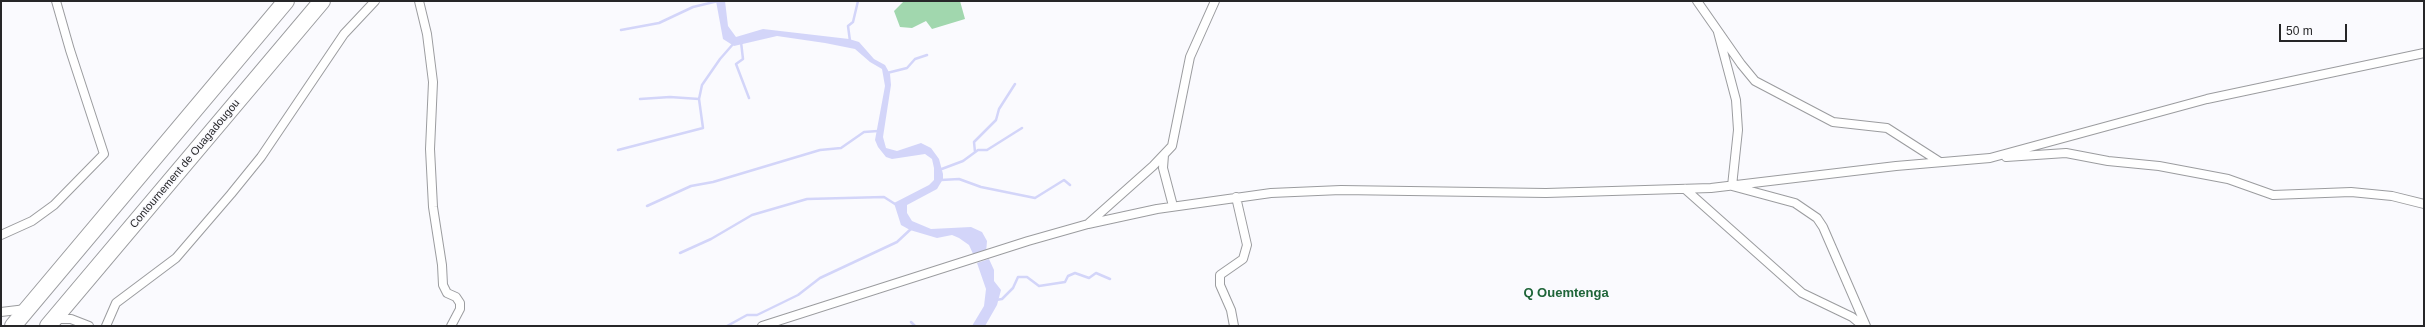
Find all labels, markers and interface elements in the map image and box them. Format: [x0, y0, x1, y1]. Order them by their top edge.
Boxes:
scale bar [2281, 16, 2349, 42]
text: 50 m [2286, 24, 2313, 38]
street label: Contournement de Ouagadougou [127, 97, 243, 231]
district label: Q Ouemtenga [1523, 285, 1609, 301]

